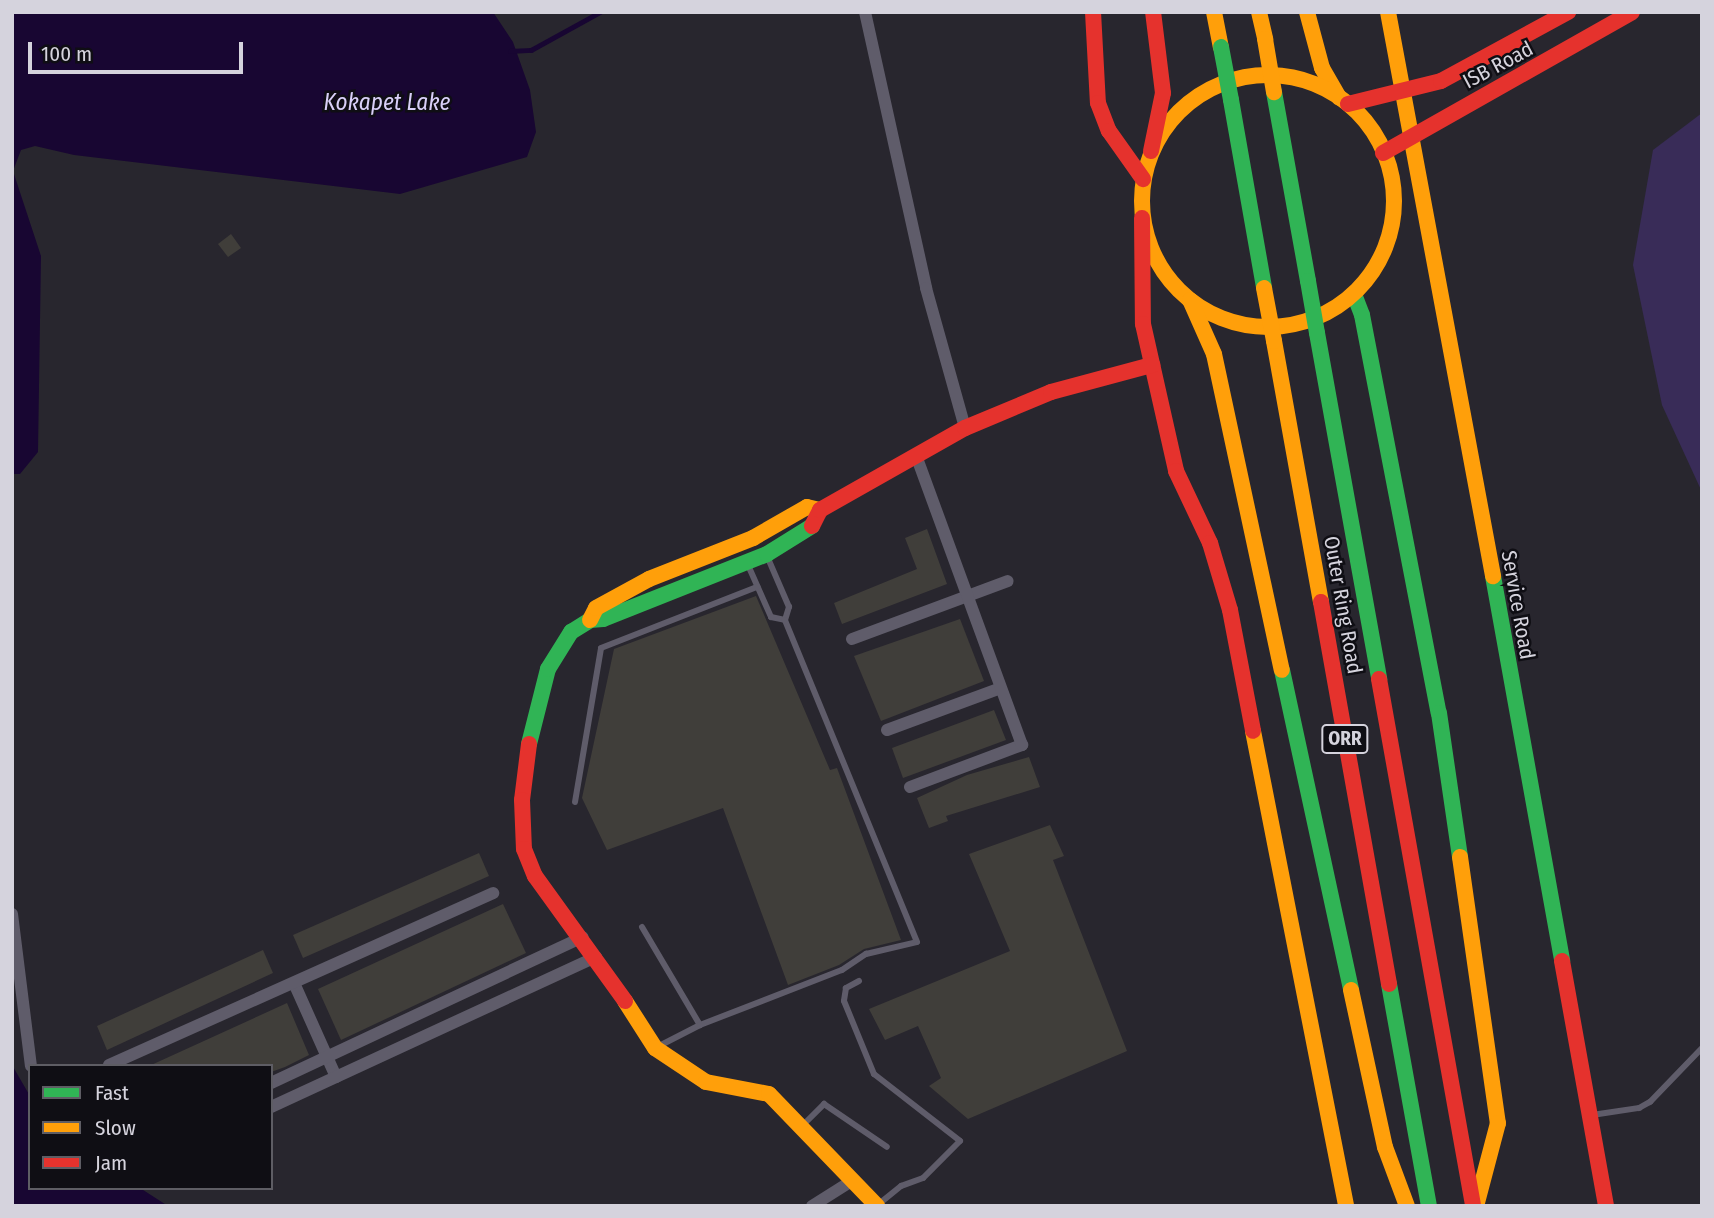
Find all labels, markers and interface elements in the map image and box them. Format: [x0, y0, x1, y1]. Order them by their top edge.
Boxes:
scale bar [32, 28, 247, 72]
street label: ISB Road [1459, 36, 1537, 94]
text: 100 m [41, 41, 92, 67]
water label: Kokapet Lake [324, 88, 450, 116]
street label: Outer Ring Road [1318, 534, 1368, 676]
street label: Service Road [1496, 549, 1540, 661]
road number: ORR [1320, 724, 1370, 754]
legend [28, 1064, 273, 1190]
text: Fast [95, 1080, 129, 1106]
text: Slow [95, 1115, 136, 1141]
text: Jam [95, 1150, 127, 1176]

